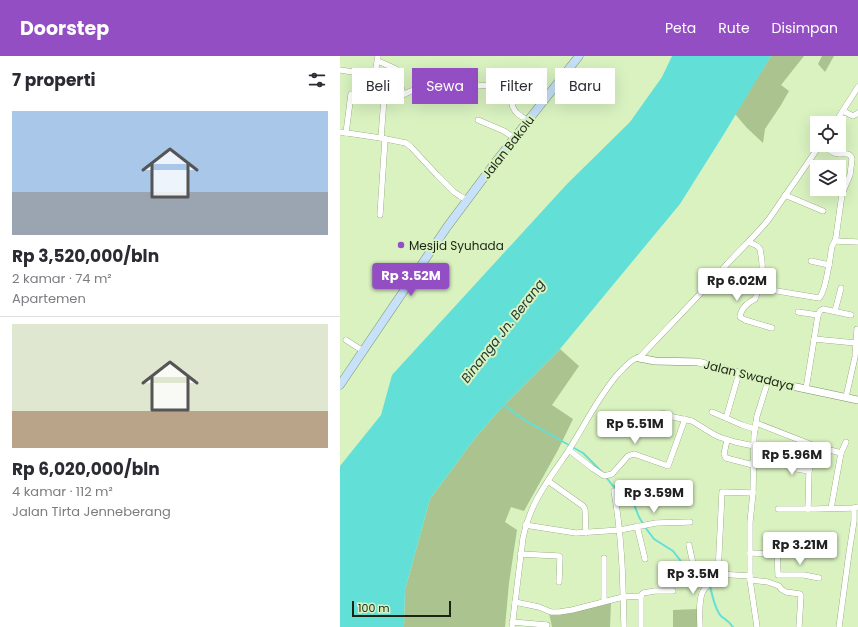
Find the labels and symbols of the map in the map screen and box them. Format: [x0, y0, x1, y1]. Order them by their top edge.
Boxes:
street label: Jalan Bakolu [478, 112, 538, 182]
place label: Mesjid Syuhada [409, 237, 504, 254]
marker: Mesjid Syuhada [396, 240, 406, 250]
pin: Rp 3.52M [370, 263, 452, 297]
pin: Rp 6.02M [696, 268, 778, 302]
water label: Binanga Jn. Berang [457, 275, 550, 387]
street label: Jalan Swadaya [702, 356, 796, 394]
pin: Rp 5.51M [594, 411, 676, 445]
pin: Rp 5.96M [751, 442, 833, 476]
pin: Rp 3.59M [613, 480, 695, 514]
pin: Rp 3.21M [759, 532, 841, 566]
pin: Rp 3.5M [656, 561, 730, 595]
scale bar [352, 599, 451, 618]

